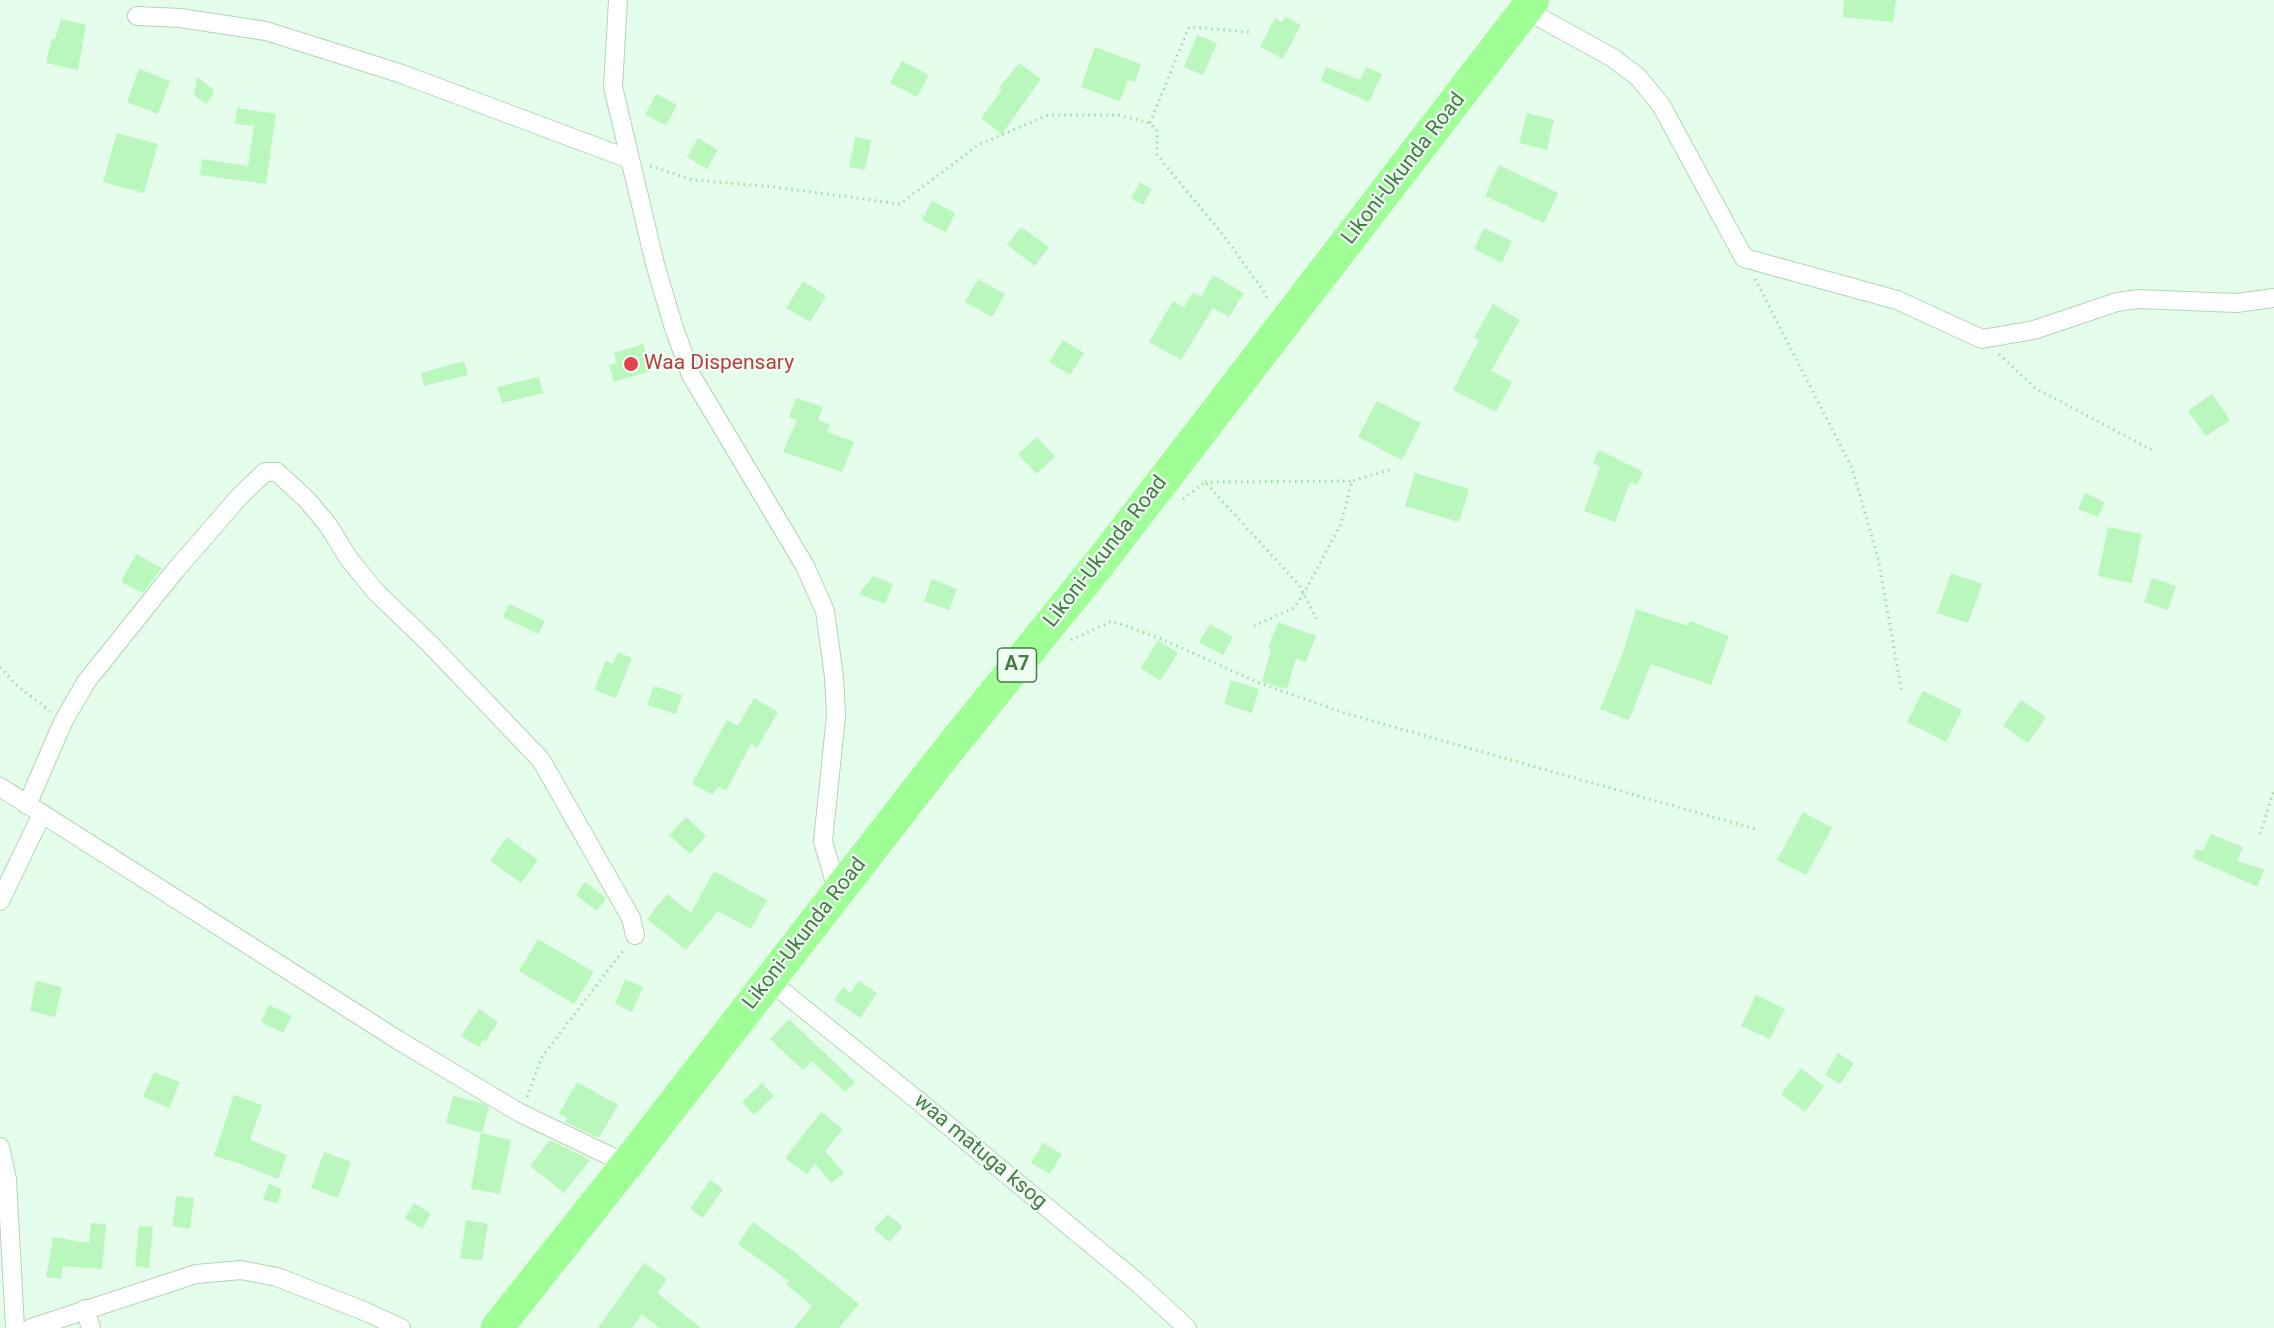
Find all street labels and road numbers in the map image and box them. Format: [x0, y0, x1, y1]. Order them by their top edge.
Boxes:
street label: Likoni-Ukunda Road [1337, 88, 1471, 250]
street label: Likoni-Ukunda Road [1039, 471, 1173, 633]
road number: A7 [998, 648, 1036, 682]
street label: Likoni-Ukunda Road [738, 853, 872, 1015]
street label: waa matuga ksog [908, 1089, 1052, 1215]

